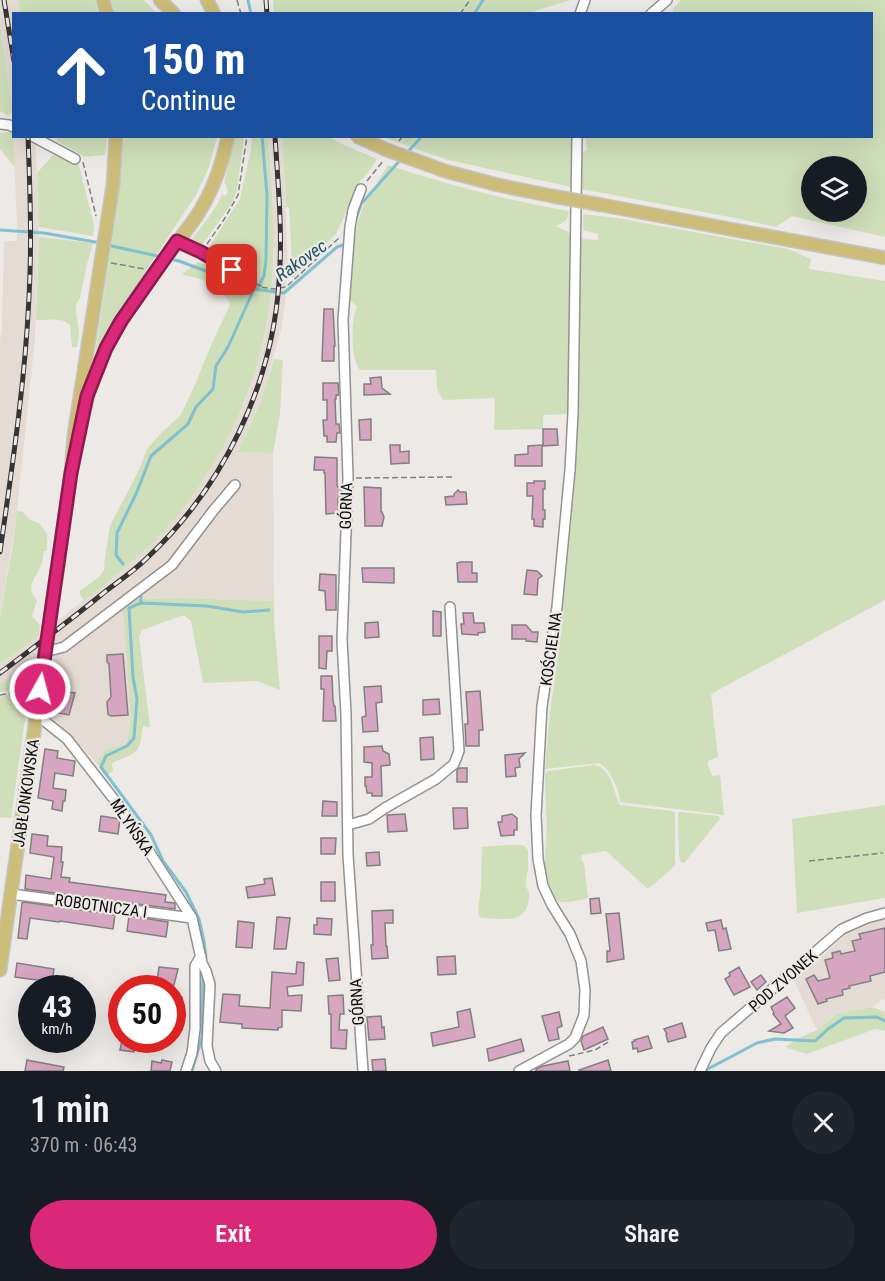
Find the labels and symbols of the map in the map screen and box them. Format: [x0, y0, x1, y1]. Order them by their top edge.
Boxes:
water label: Rakovec [271, 235, 331, 285]
pin [206, 244, 257, 295]
street label: GÓRNA [335, 482, 356, 530]
street label: KOŚCIELNA [536, 611, 566, 687]
position arrow [8, 657, 72, 721]
street label: JABŁONKOWSKA [9, 738, 43, 848]
street label: MŁYŃSKA [106, 795, 158, 859]
street label: ROBOTNICZA I [54, 890, 148, 922]
street label: POD ZVONEK [745, 946, 821, 1016]
speed limit sign: 50 [108, 975, 186, 1053]
street label: GÓRNA [345, 978, 368, 1026]

